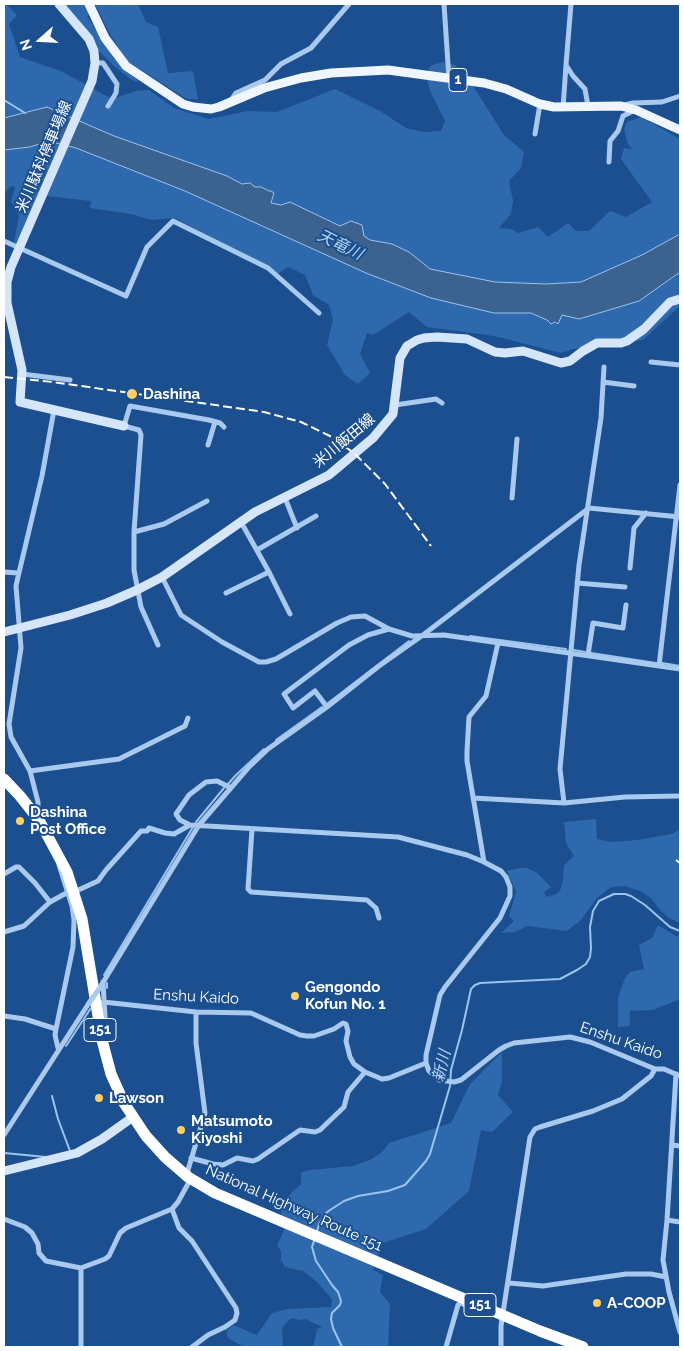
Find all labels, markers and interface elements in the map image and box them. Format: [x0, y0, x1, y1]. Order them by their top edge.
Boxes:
north arrow [15, 15, 65, 65]
text: N [17, 37, 35, 53]
road number: 1 [449, 68, 467, 92]
street label: 米川駄科停車場線 [12, 98, 76, 216]
water label: 天竜川 [314, 226, 366, 264]
place label: Dashina [143, 385, 200, 403]
marker: Dashina [125, 387, 139, 401]
street label: 米川飯田線 [309, 410, 379, 472]
place label: Dashina Post Office [30, 803, 106, 838]
marker: Dashina Post Office [14, 815, 26, 827]
place label: Gengondo Kofun No. 1 [305, 978, 386, 1013]
street label: Enshu Kaido [153, 986, 239, 1008]
marker: Gengondo Kofun No. 1 [289, 990, 301, 1002]
road number: 151 [84, 1018, 116, 1042]
street label: Enshu Kaido [577, 1019, 665, 1063]
water label: 新川 [429, 1048, 455, 1084]
place label: Lawson [109, 1089, 164, 1107]
marker: Lawson [93, 1092, 105, 1104]
place label: Matsumoto Kiyoshi [191, 1112, 273, 1147]
marker: Matsumoto Kiyoshi [175, 1124, 187, 1136]
street label: National Highway Route 151 [203, 1161, 385, 1255]
road number: 151 [464, 1294, 496, 1316]
place label: A-COOP [607, 1294, 666, 1312]
marker: A-COOP [591, 1297, 603, 1309]

